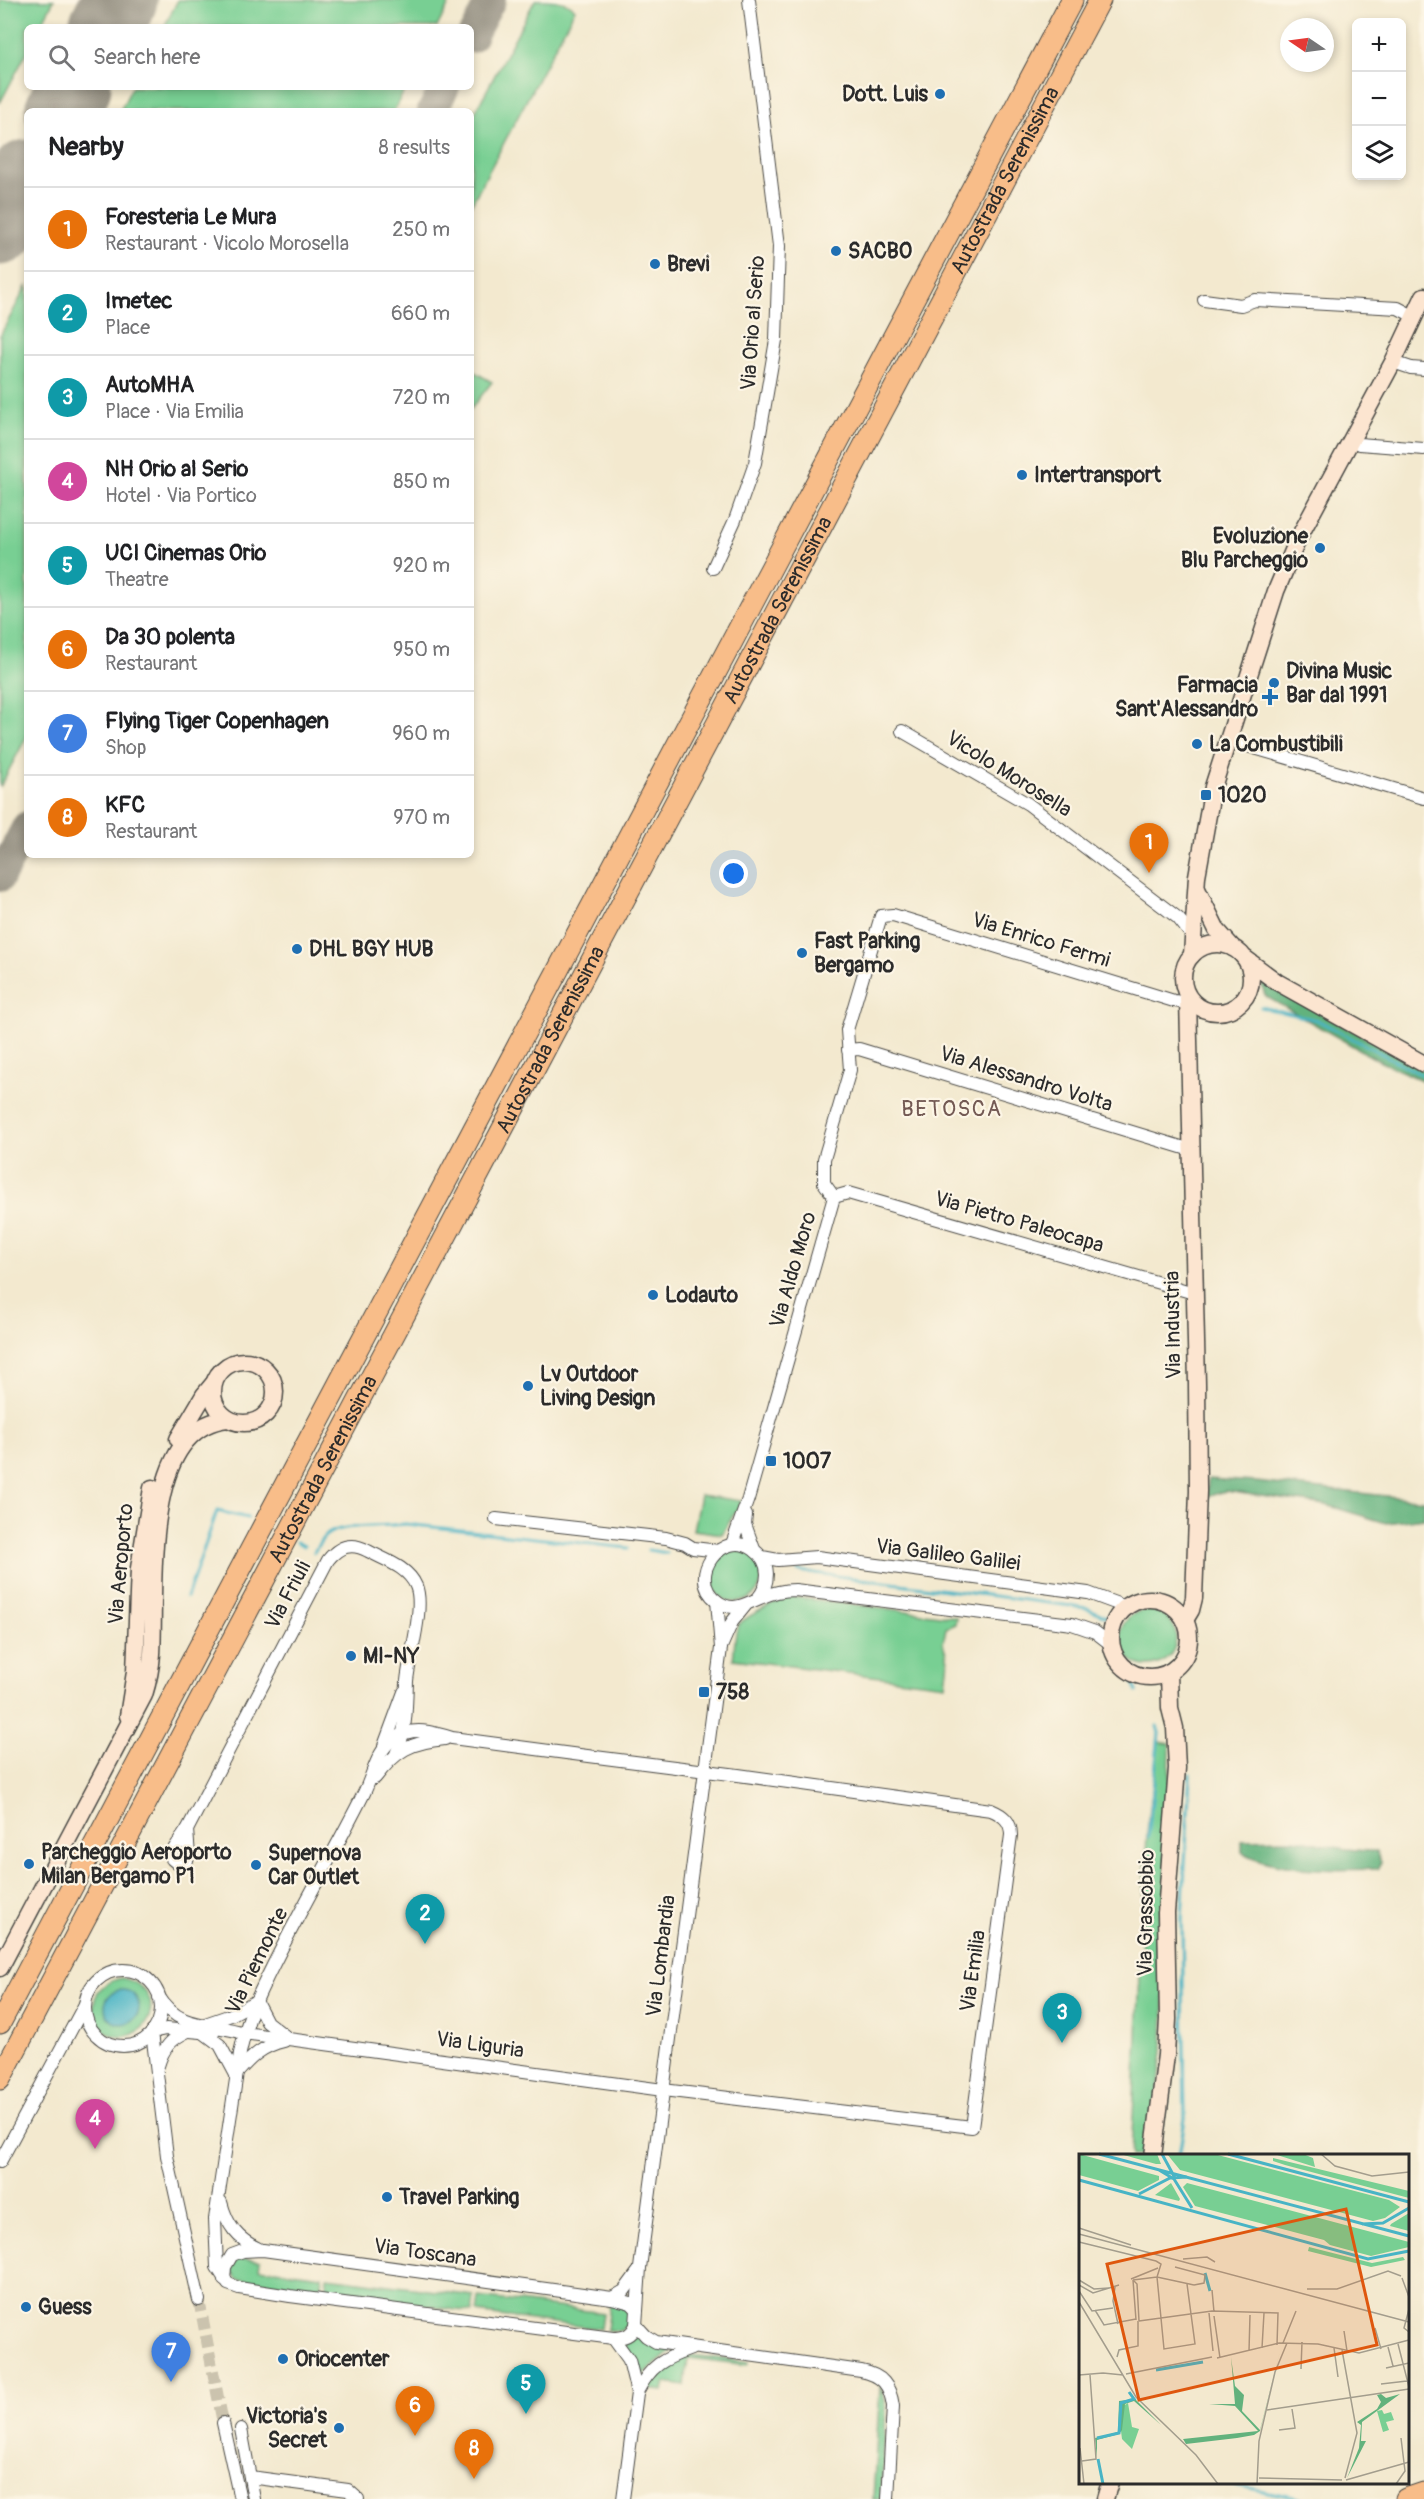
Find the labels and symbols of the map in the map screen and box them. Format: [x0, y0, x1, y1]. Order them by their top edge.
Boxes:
north arrow [1280, 18, 1334, 72]
place label: Dott. Luis [842, 81, 929, 108]
street label: Autostrada Serenissima [944, 82, 1065, 279]
marker: Dott. Luis [933, 87, 947, 101]
place label: SACBO [848, 238, 912, 265]
marker: SACBO [829, 244, 843, 258]
place label: Brevi [667, 251, 710, 278]
street label: Via Orio al Serio [735, 254, 771, 392]
marker: Brevi [648, 257, 662, 271]
place label: Intertransport [1034, 462, 1162, 489]
marker: Intertransport [1015, 468, 1029, 482]
street label: Autostrada Serenissima [717, 511, 838, 708]
place label: Evoluzione Blu Parcheggio [1181, 523, 1309, 574]
marker: Evoluzione Blu Parcheggio [1313, 541, 1327, 555]
place label: Divina Music Bar dal 1991 [1286, 658, 1393, 709]
place label: Farmacia Sant'Alessandro [1115, 672, 1259, 723]
marker: Divina Music Bar dal 1991 [1267, 676, 1281, 690]
marker: Farmacia Sant'Alessandro [1263, 690, 1277, 704]
street label: Vicolo Morosella [941, 725, 1077, 823]
place label: La Combustibili [1209, 731, 1343, 758]
marker: La Combustibili [1190, 737, 1204, 751]
place label: 1020 [1218, 782, 1267, 809]
marker: 1020 [1199, 788, 1213, 802]
pin: 1 [1130, 824, 1168, 873]
your location [719, 859, 748, 888]
street label: Via Enrico Fermi [968, 906, 1114, 974]
place label: Fast Parking Bergamo [814, 928, 921, 979]
place label: DHL BGY HUB [309, 936, 434, 963]
street label: Autostrada Serenissima [489, 941, 611, 1138]
marker: DHL BGY HUB [290, 942, 304, 956]
marker: Fast Parking Bergamo [795, 946, 809, 960]
street label: Via Alessandro Volta [936, 1040, 1116, 1118]
district label: BETOSCA [901, 1095, 1003, 1123]
street label: Via Pietro Paleocapa [931, 1185, 1107, 1259]
street label: Via Aldo Moro [764, 1209, 822, 1331]
street label: Via Industria [1159, 1271, 1187, 1379]
place label: Lodauto [665, 1282, 739, 1309]
marker: Lodauto [646, 1288, 660, 1302]
place label: Lv Outdoor Living Design [540, 1361, 655, 1412]
street label: Autostrada Serenissima [262, 1371, 383, 1568]
marker: Lv Outdoor Living Design [521, 1379, 535, 1393]
place label: 1007 [783, 1448, 832, 1475]
marker: 1007 [764, 1454, 778, 1468]
street label: Via Aeroporto [102, 1502, 140, 1626]
street label: Via Galileo Galilei [874, 1533, 1022, 1577]
street label: Via Friuli [259, 1556, 317, 1634]
place label: MI-NY [363, 1643, 420, 1670]
marker: MI-NY [344, 1649, 358, 1663]
place label: 758 [716, 1679, 749, 1706]
marker: 758 [697, 1685, 711, 1699]
place label: Parcheggio Aeroporto Milan Bergamo P1 [41, 1839, 232, 1890]
place label: Supernova Car Outlet [268, 1840, 362, 1891]
street label: Via Grassobbio [1131, 1849, 1161, 1977]
marker: Parcheggio Aeroporto Milan Bergamo P1 [22, 1857, 36, 1871]
marker: Supernova Car Outlet [249, 1858, 263, 1872]
street label: Via Lombardia [640, 1893, 682, 2019]
pin: 2 [406, 1894, 444, 1944]
street label: Via Piemonte [219, 1902, 295, 2019]
street label: Via Emilia [954, 1928, 992, 2014]
pin: 3 [1042, 1994, 1082, 2043]
street label: Via Liguria [434, 2025, 526, 2065]
pin: 4 [76, 2100, 115, 2149]
inset map [1079, 2154, 1409, 2484]
place label: Travel Parking [398, 2184, 520, 2211]
marker: Travel Parking [380, 2190, 394, 2204]
street label: Via Toscana [372, 2232, 478, 2274]
place label: Guess [38, 2294, 92, 2321]
marker: Guess [19, 2300, 33, 2314]
pin: 7 [152, 2332, 190, 2382]
place label: Oriocenter [295, 2346, 390, 2373]
marker: Oriocenter [276, 2352, 290, 2366]
pin: 5 [506, 2364, 546, 2414]
pin: 6 [396, 2386, 434, 2436]
place label: Victoria's Secret [246, 2403, 328, 2454]
marker: Victoria's Secret [332, 2421, 346, 2435]
pin: 8 [454, 2430, 494, 2479]

